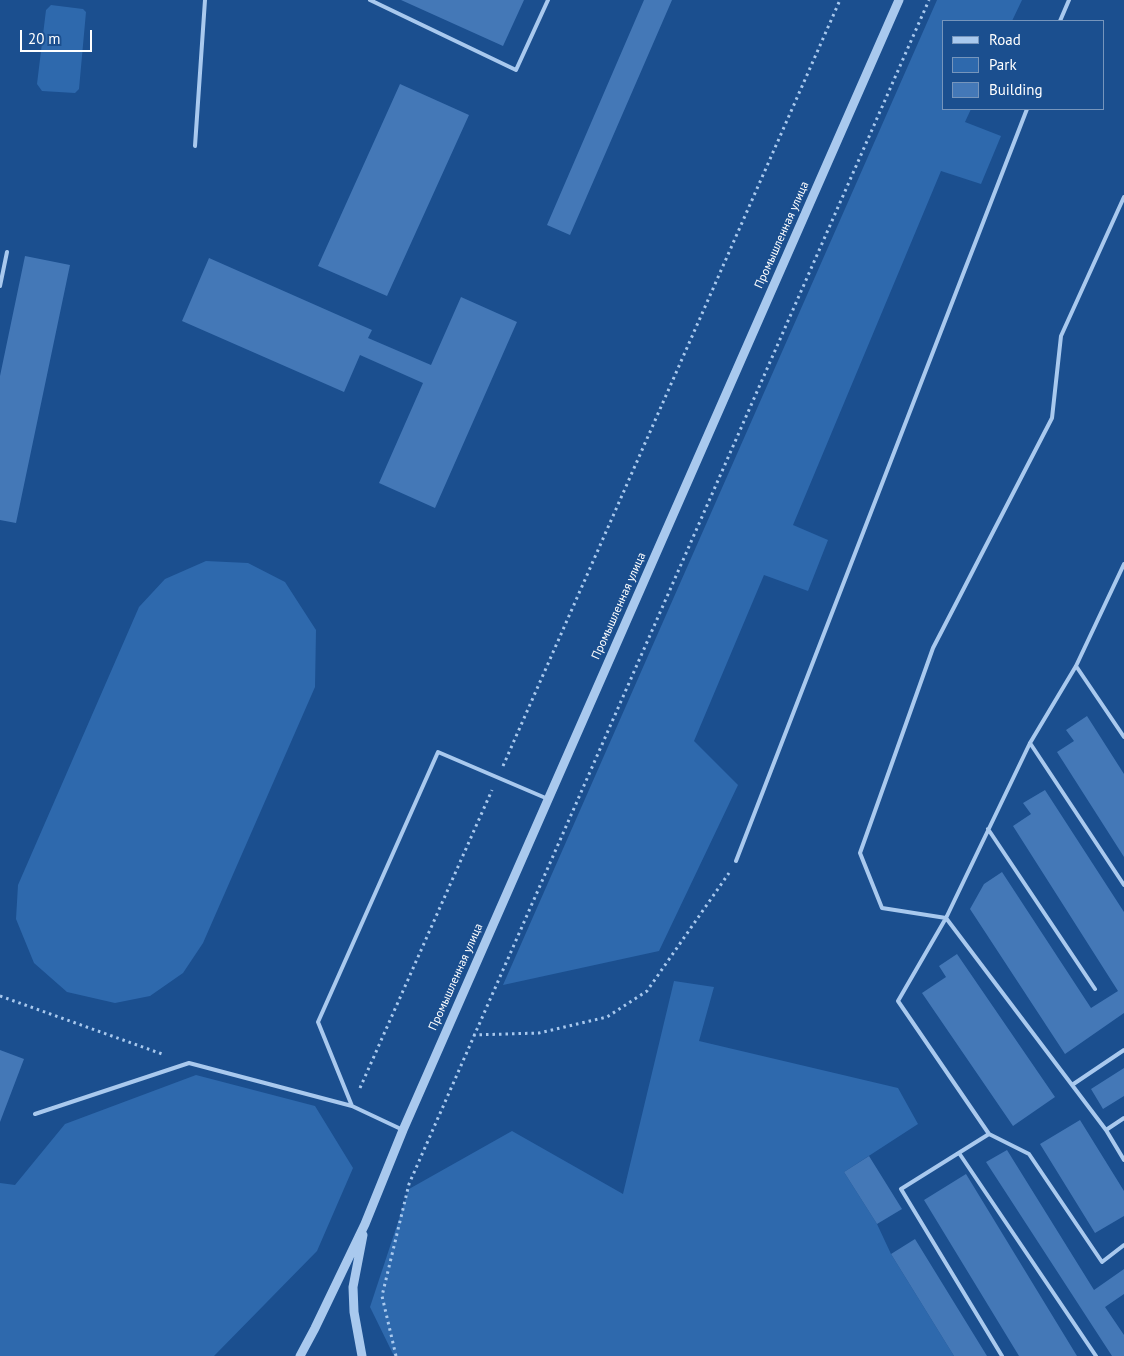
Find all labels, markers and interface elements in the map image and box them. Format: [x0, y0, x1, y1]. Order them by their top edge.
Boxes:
scale bar [22, 20, 95, 52]
legend [942, 20, 1104, 110]
text: 20 m [28, 29, 61, 48]
text: Road [989, 30, 1021, 49]
text: Park [989, 55, 1017, 74]
text: Building [989, 80, 1043, 99]
street label: Промышленная улица [752, 179, 812, 291]
street label: Промышленная улица [589, 550, 649, 662]
street label: Промышленная улица [426, 921, 486, 1033]

